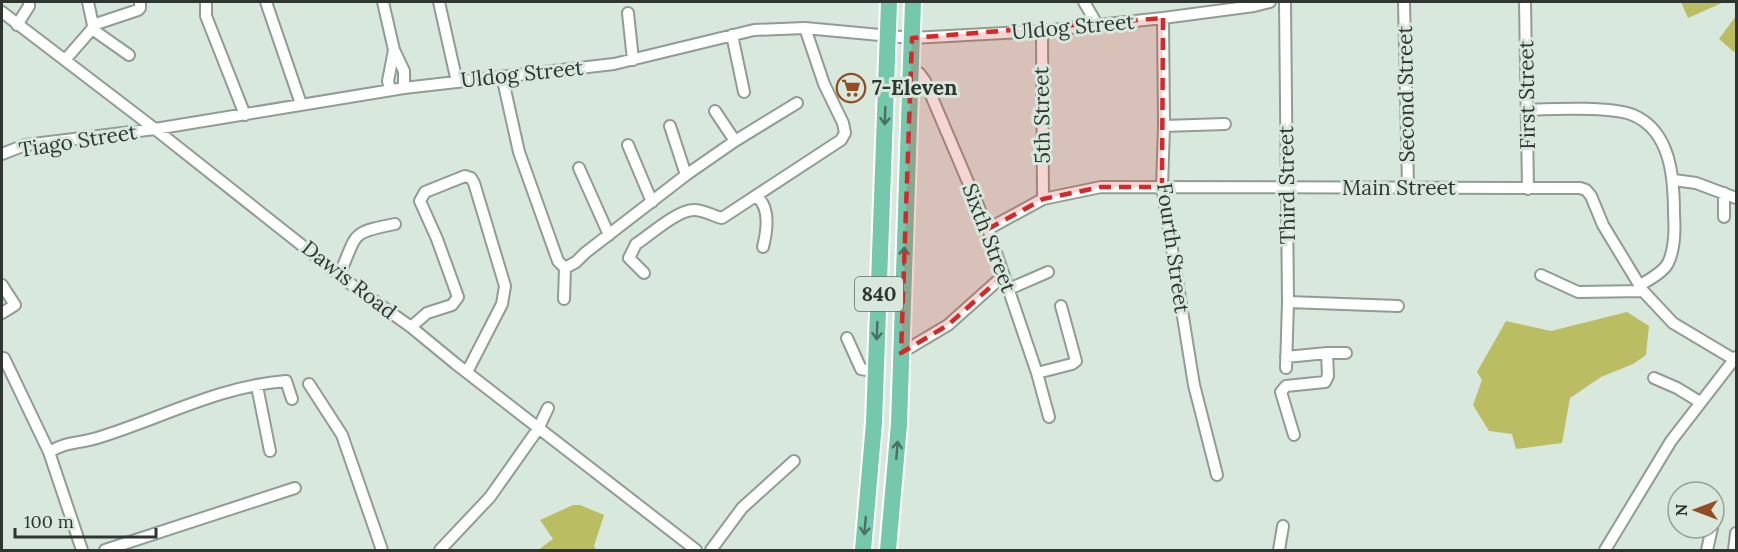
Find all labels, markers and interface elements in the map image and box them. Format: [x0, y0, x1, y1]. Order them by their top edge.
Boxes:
street label: Uldog Street [1010, 8, 1136, 45]
street label: Second Street [1391, 24, 1420, 163]
street label: First Street [1512, 39, 1541, 150]
street label: Uldog Street [459, 54, 585, 93]
street label: 5th Street [1027, 65, 1056, 164]
supermarket icon: 7-Eleven [835, 72, 867, 104]
place label: 7-Eleven [872, 74, 958, 101]
one-way arrow [879, 105, 891, 125]
street label: Tiago Street [17, 118, 140, 163]
street label: Third Street [1272, 125, 1301, 244]
street label: Main Street [1342, 174, 1457, 201]
street label: Sixth Street [956, 179, 1023, 297]
street label: Fourth Street [1151, 181, 1196, 316]
street label: Dawis Road [297, 234, 402, 325]
one-way arrow [898, 246, 910, 266]
road number: 840 [855, 277, 903, 311]
one-way arrow [872, 321, 883, 341]
one-way arrow [891, 441, 902, 461]
north arrow [1666, 480, 1726, 540]
scale bar [15, 501, 156, 539]
text: N [1671, 504, 1691, 516]
text: 100 m [24, 510, 74, 533]
one-way arrow [859, 516, 870, 535]

